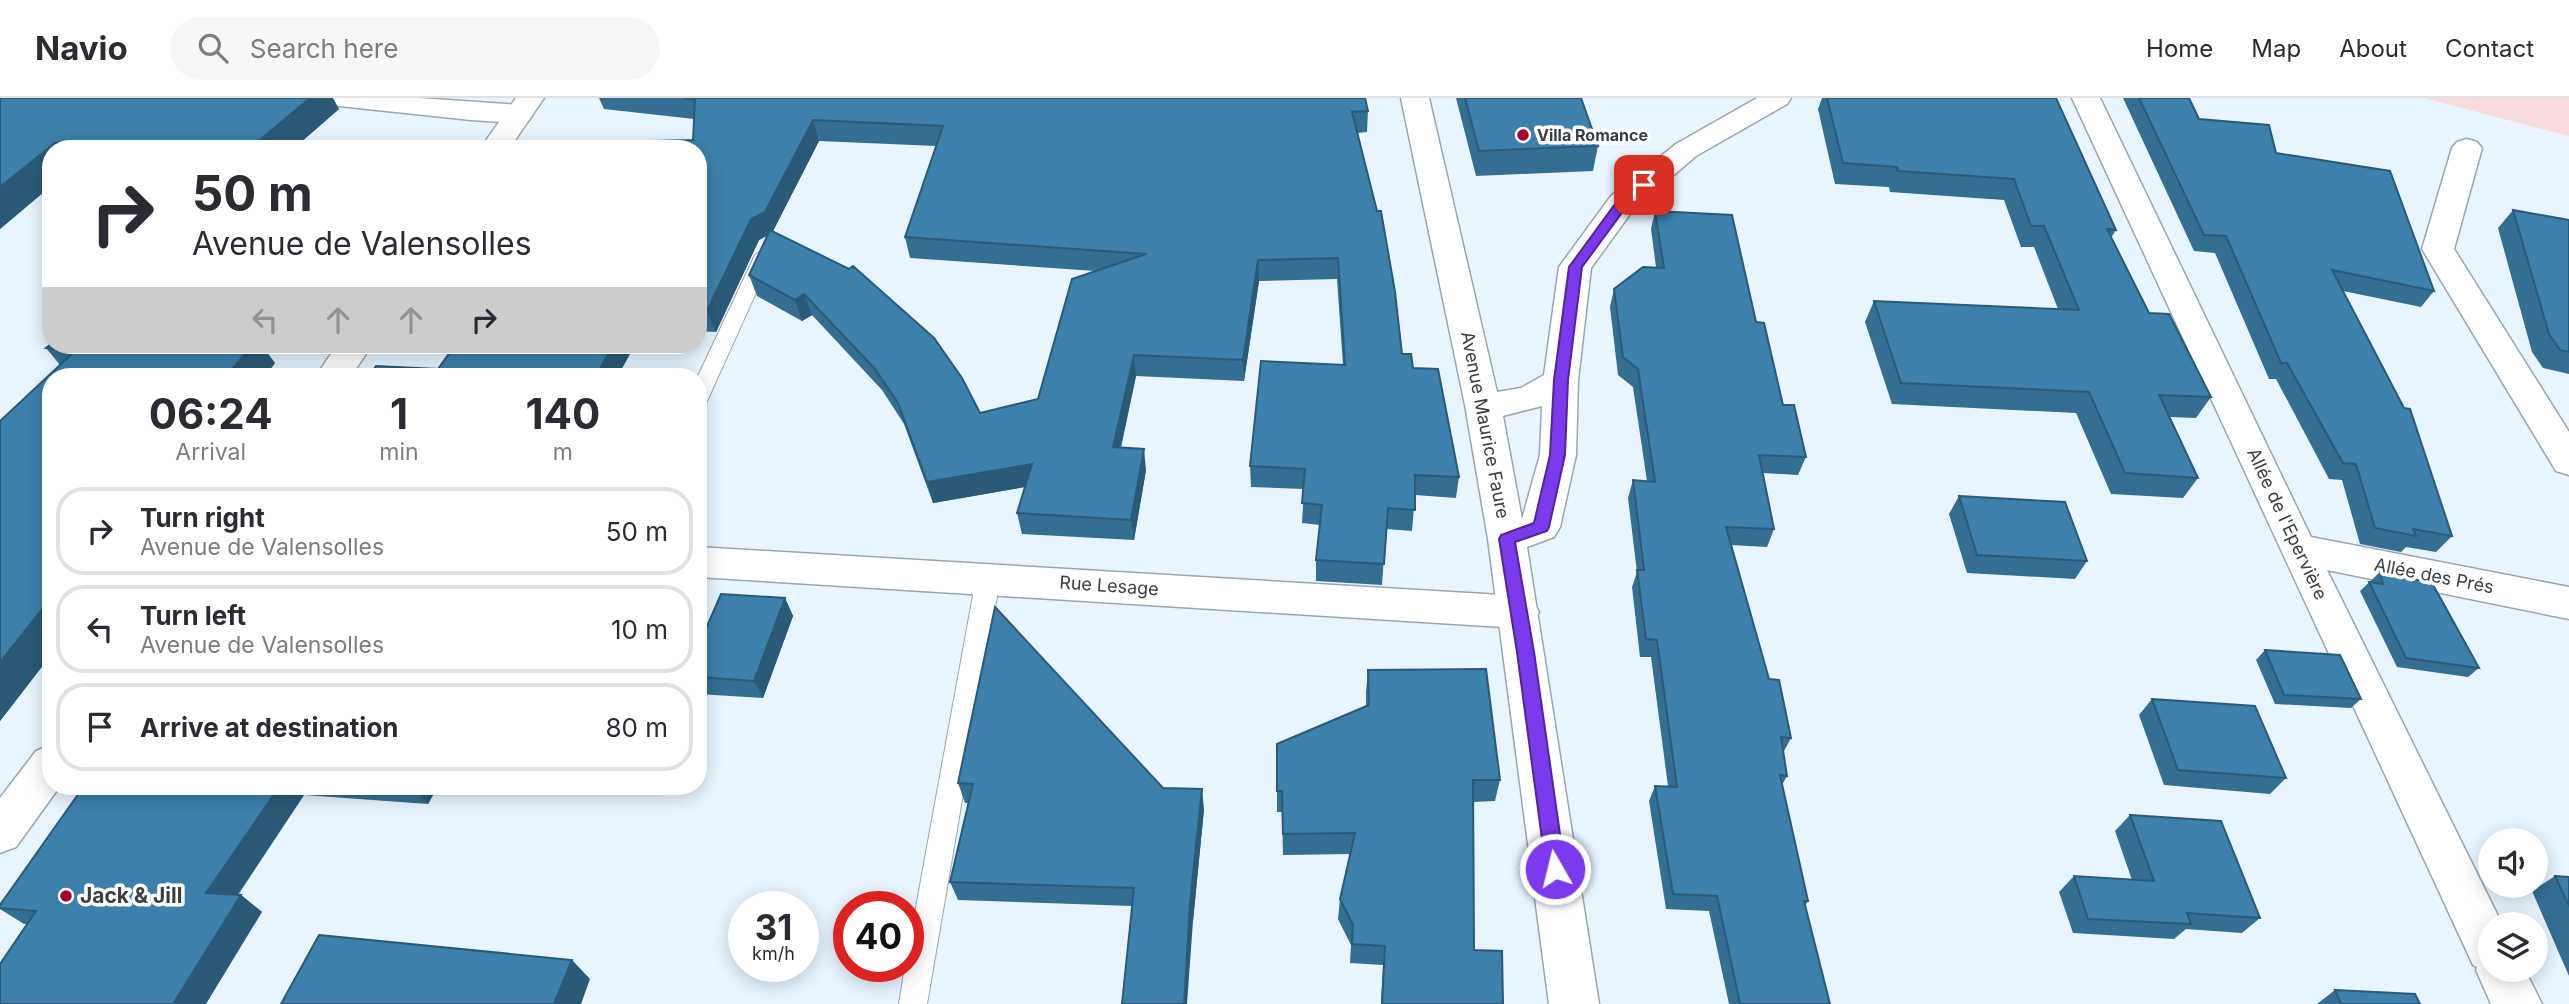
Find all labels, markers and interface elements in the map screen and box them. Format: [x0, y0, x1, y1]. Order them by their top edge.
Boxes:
search box [170, 17, 660, 80]
text: Navio [35, 28, 128, 68]
icon: search [194, 29, 232, 67]
text: Search here [250, 33, 398, 64]
text: Home [2146, 34, 2213, 63]
text: Map [2251, 34, 2301, 63]
text: About [2339, 34, 2407, 63]
text: Contact [2445, 34, 2534, 63]
place label: Villa Romance [1537, 125, 1648, 145]
marker: Villa Romance [1515, 127, 1531, 143]
pin [1614, 155, 1674, 215]
text: 50 m [192, 164, 313, 223]
icon: arrive [1625, 166, 1663, 204]
icon: right [77, 168, 168, 259]
text: Avenue de Valensolles [192, 224, 532, 263]
icon: left [246, 301, 284, 339]
icon: ahead [319, 301, 357, 339]
icon: ahead [392, 301, 430, 339]
icon: right [465, 301, 503, 339]
street label: Avenue Maurice Faure [1457, 329, 1514, 520]
text: 06:24 [149, 388, 273, 439]
text: 1 [390, 388, 408, 439]
text: 140 [525, 388, 600, 439]
text: Arrival [175, 438, 246, 466]
text: min [379, 438, 419, 466]
text: m [553, 438, 573, 466]
street label: Allée de l'Epervière [2243, 445, 2332, 603]
text: Turn right [140, 502, 265, 533]
icon: right [81, 512, 119, 550]
text: 50 m [606, 516, 668, 547]
text: Avenue de Valensolles [140, 533, 384, 561]
street label: Allée des Prés [2373, 554, 2496, 597]
street label: Rue Lesage [1059, 572, 1159, 599]
text: Turn left [140, 600, 246, 631]
icon: left [81, 610, 119, 648]
text: 10 m [611, 614, 668, 645]
text: Avenue de Valensolles [140, 631, 384, 659]
icon: arrive [81, 708, 119, 746]
text: Arrive at destination [140, 712, 399, 743]
text: 80 m [605, 712, 668, 743]
map controls [2478, 828, 2548, 982]
button: sound [2478, 828, 2548, 898]
position arrow [1518, 832, 1592, 906]
place label: Jack & Jill [80, 883, 182, 908]
marker: Jack & Jill [58, 888, 74, 904]
speed limit sign: 40 [833, 891, 924, 982]
text: 31 [755, 906, 792, 948]
button: layers [2478, 912, 2548, 982]
text: km/h [752, 943, 795, 964]

